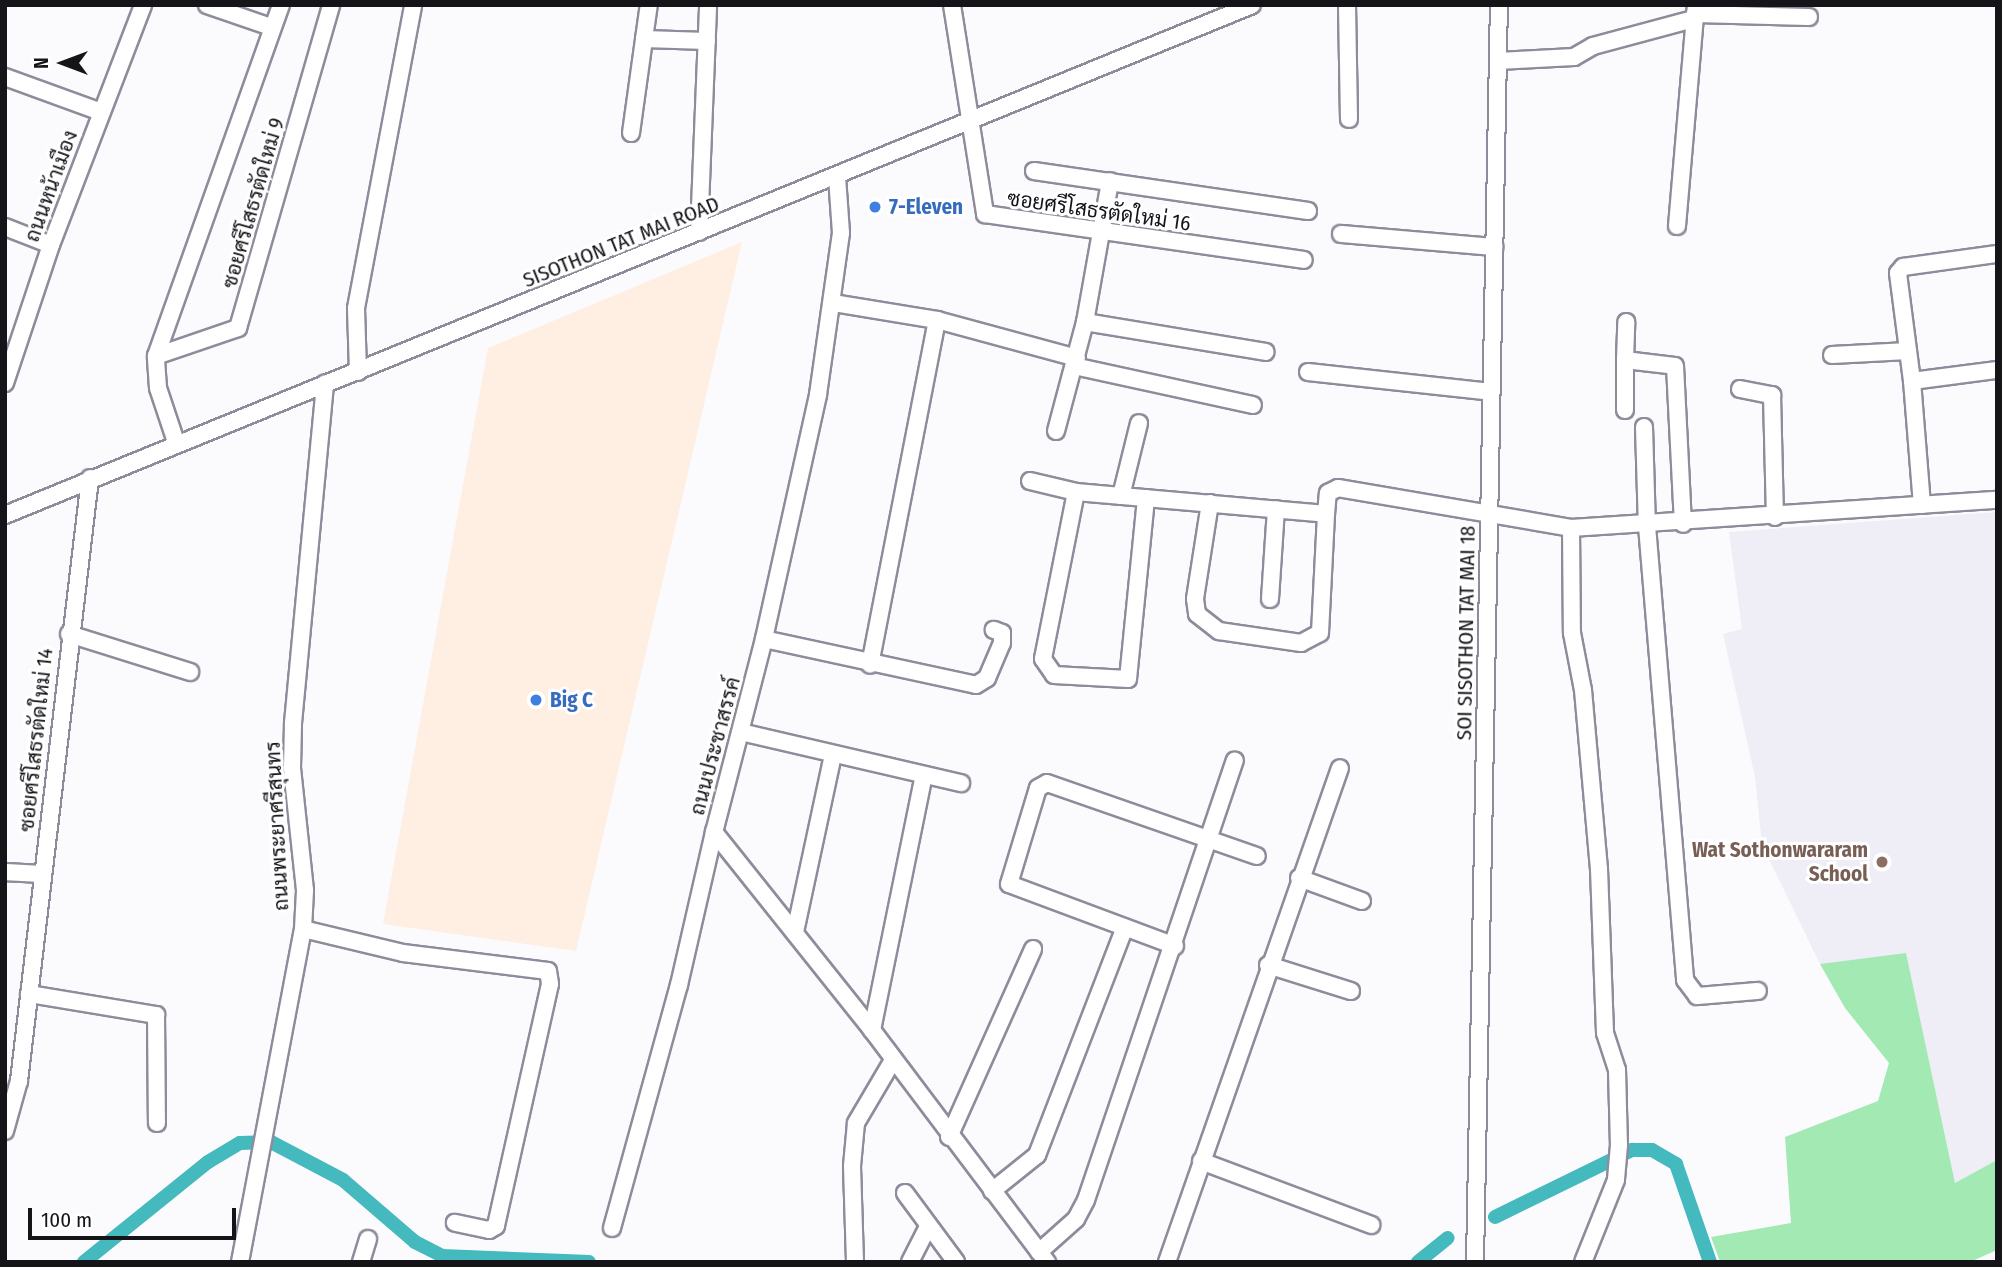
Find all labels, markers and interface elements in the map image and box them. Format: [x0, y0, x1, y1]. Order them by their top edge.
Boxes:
north arrow [28, 28, 98, 98]
text: N [30, 57, 53, 69]
street label: ซอยศรีโสธรตัดใหม่ 9 [217, 115, 289, 291]
street label: ถนนหน้าเมือง [19, 127, 83, 245]
street label: ซอยศรีโสธรตัดใหม่ 16 [1006, 186, 1192, 236]
street label: SISOTHON TAT MAI ROAD [519, 191, 723, 293]
place label: 7-Eleven [889, 194, 963, 220]
marker: 7-Eleven [867, 199, 883, 215]
street label: SOI SISOTHON TAT MAI 18 [1452, 526, 1480, 740]
street label: ซอยศรีโสธรตัดใหม่ 14 [14, 647, 58, 833]
street label: ถนนประชาสรรค์ [684, 674, 746, 818]
place label: Big C [550, 687, 593, 713]
marker: Big C [528, 692, 544, 708]
street label: ถนนพระยาศรีสุนทร [260, 740, 294, 912]
place label: Wat Sothonwararam School [1692, 837, 1868, 887]
marker: Wat Sothonwararam School [1874, 854, 1890, 870]
scale bar [32, 1194, 240, 1238]
text: 100 m [41, 1207, 92, 1233]

